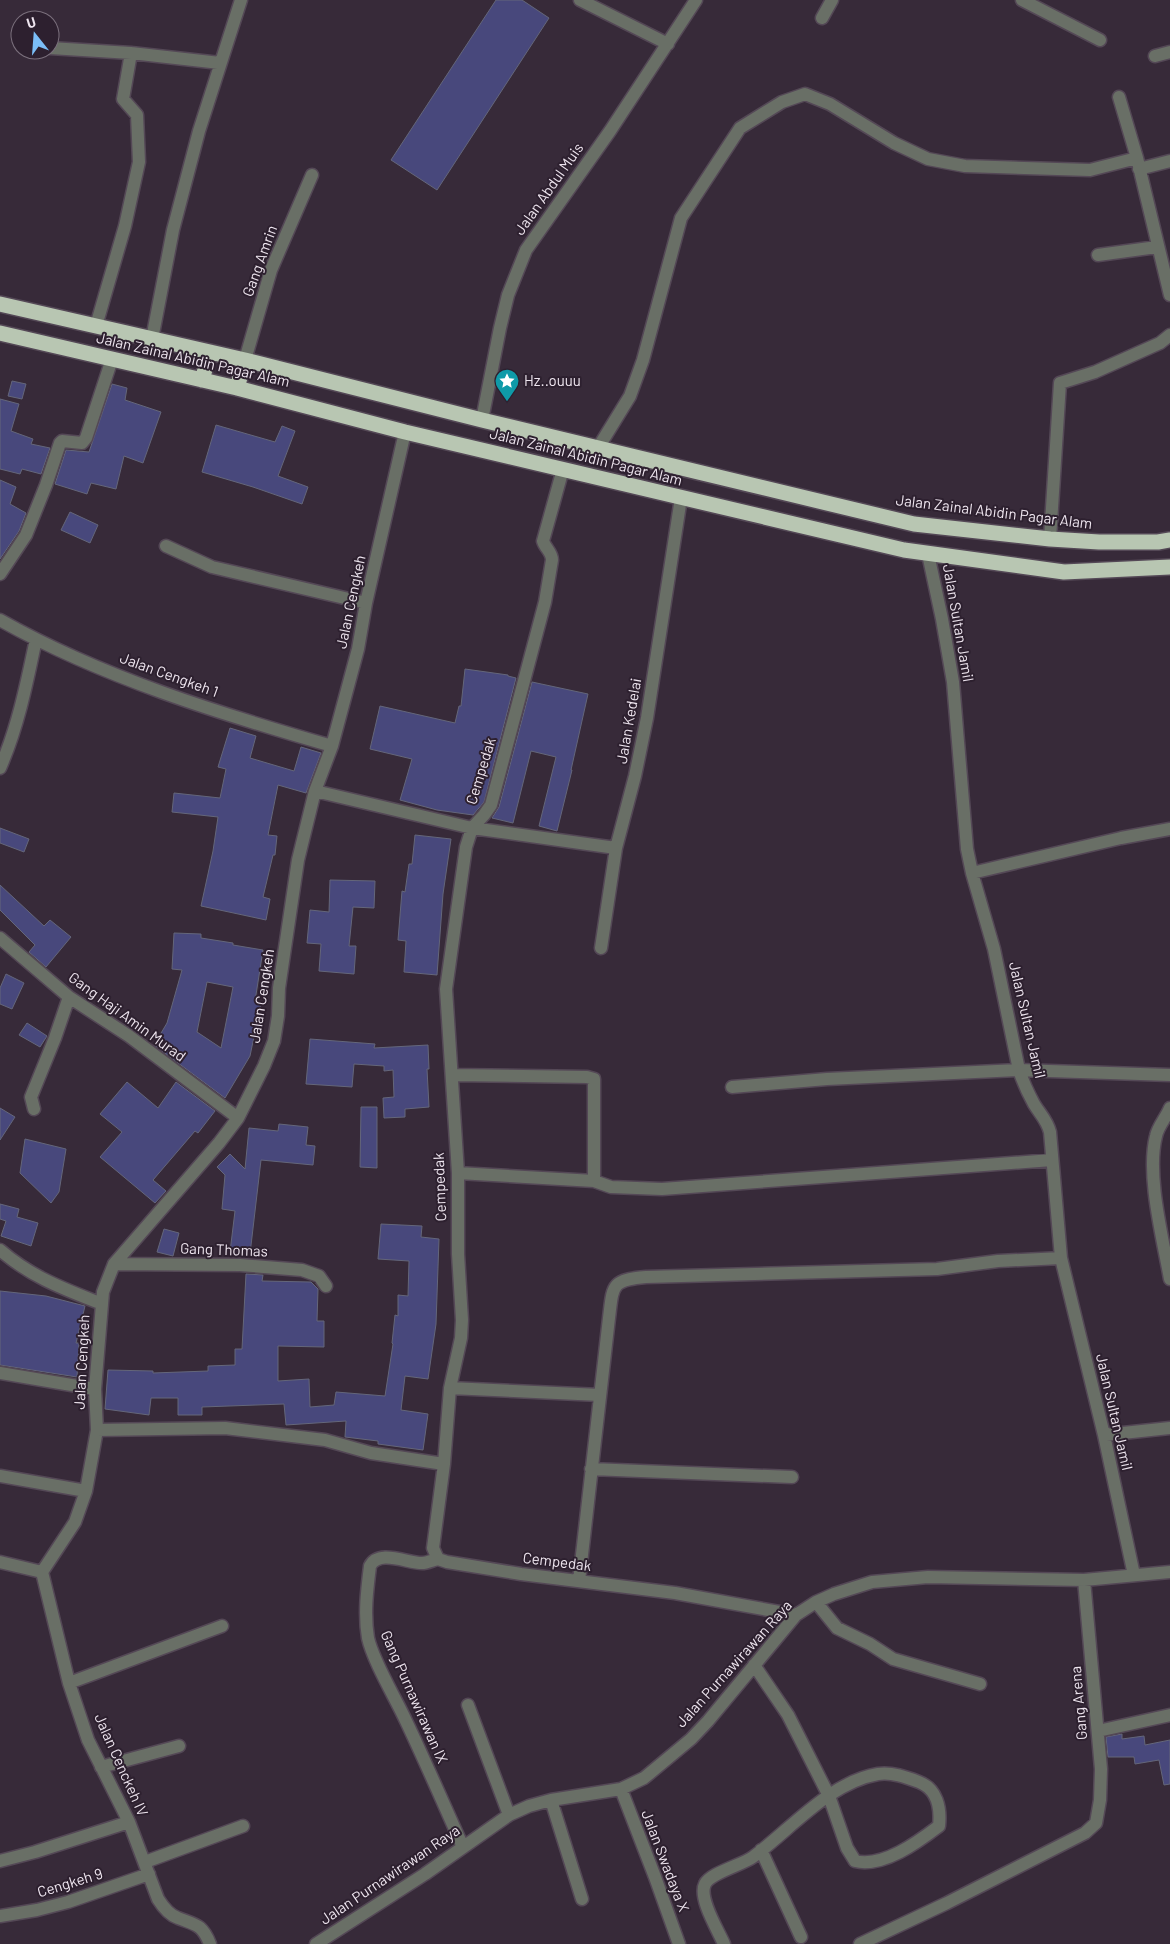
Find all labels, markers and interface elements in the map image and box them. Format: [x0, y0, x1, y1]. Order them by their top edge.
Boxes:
north arrow [10, 10, 60, 60]
text: U [24, 13, 38, 32]
street label: Jalan Abdul Muis [510, 139, 587, 238]
street label: Gang Amrin [238, 222, 280, 299]
street label: Jalan Zainal Abidin Pagar Alam [95, 328, 292, 390]
place icon: Hz..ouuu [494, 368, 520, 402]
place label: Hz..ouuu [524, 371, 581, 389]
street label: Jalan Zainal Abidin Pagar Alam [488, 423, 684, 489]
street label: Jalan Zainal Abidin Pagar Alam [895, 490, 1093, 532]
street label: Jalan Cengkeh [331, 553, 369, 650]
street label: Jalan Sultan Jamil [940, 563, 978, 683]
street label: Jalan Cengkeh 1 [118, 648, 221, 700]
street label: Jalan Kedelai [612, 677, 644, 765]
street label: Cempedak [461, 735, 499, 806]
street label: Jalan Cengkeh [245, 948, 277, 1044]
street label: Jalan Sultan Jamil [1006, 960, 1050, 1080]
street label: Gang Haji Amin Murad [66, 968, 190, 1065]
street label: Cempedak [429, 1152, 449, 1222]
street label: Gang Thomas [180, 1238, 268, 1260]
street label: Jalan Cengkeh [70, 1314, 92, 1410]
street label: Jalan Sultan Jamil [1093, 1352, 1137, 1472]
street label: Cempedak [522, 1548, 593, 1574]
street label: Jalan Purnawirawan Raya [671, 1596, 795, 1731]
street label: Gang Purnawirawan IX [377, 1627, 452, 1766]
street label: Gang Arena [1066, 1665, 1090, 1741]
street label: Jalan Cenckeh IV [91, 1710, 153, 1819]
street label: Jalan Swadaya X [638, 1807, 694, 1914]
street label: Jalan Purnawirawan Raya [316, 1821, 463, 1928]
street label: Cengkeh 9 [35, 1864, 105, 1900]

